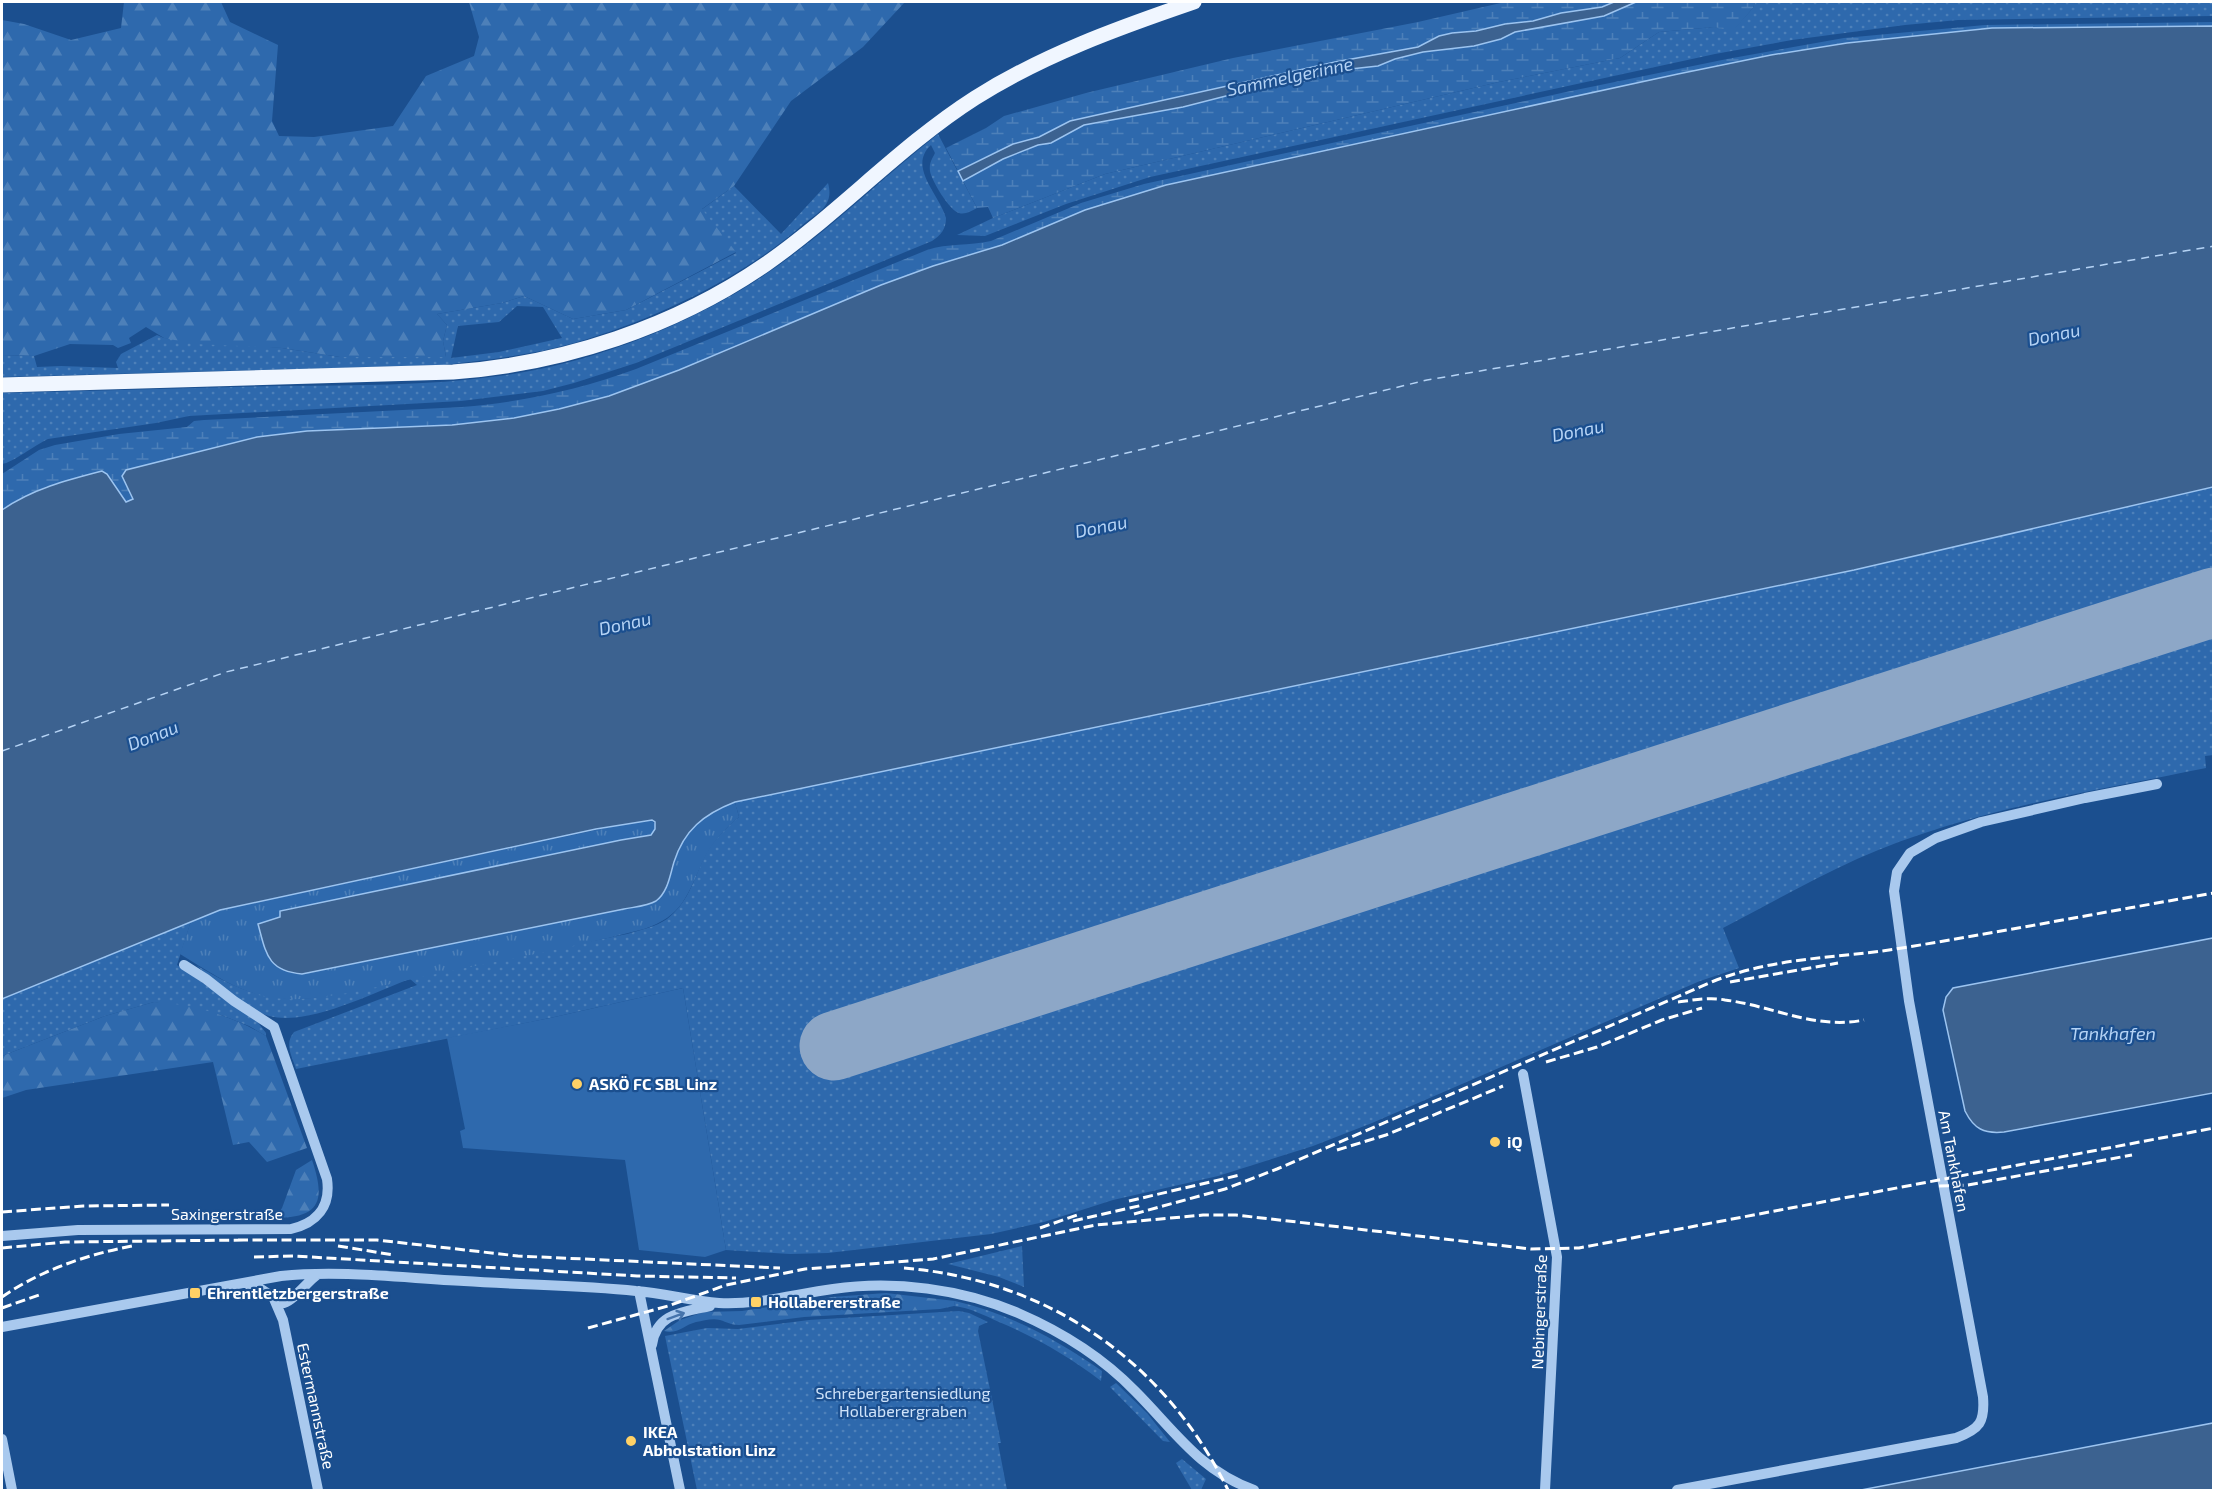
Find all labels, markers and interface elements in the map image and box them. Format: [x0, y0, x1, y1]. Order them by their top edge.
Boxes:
water label: Sammelgerinne [1225, 52, 1355, 100]
water label: Donau [2026, 318, 2082, 350]
water label: Donau [1550, 414, 1606, 446]
water label: Donau [1073, 510, 1129, 542]
water label: Donau [597, 607, 653, 639]
water label: Donau [124, 715, 181, 755]
water label: Tankhafen [2070, 1022, 2156, 1044]
place label: ASKÖ FC SBL Linz [589, 1074, 717, 1093]
marker: ASKÖ FC SBL Linz [570, 1077, 584, 1091]
street label: Am Tankhafen [1935, 1108, 1974, 1213]
place label: iQ [1507, 1132, 1522, 1152]
marker: iQ [1488, 1135, 1502, 1149]
street label: Saxingerstraße [171, 1204, 283, 1223]
street label: Nebingerstraße [1527, 1254, 1550, 1370]
place label: Ehrentletzbergerstraße [207, 1283, 389, 1302]
marker: Ehrentletzbergerstraße [188, 1286, 202, 1300]
place label: Hollabererstraße [768, 1292, 901, 1311]
marker: Hollabererstraße [749, 1295, 763, 1309]
one-way arrow [666, 1309, 684, 1320]
street label: Estermannstraße [294, 1341, 339, 1471]
park label: Schrebergartensiedlung Hollaberergraben [816, 1383, 991, 1420]
place label: IKEA Abholstation Linz [643, 1422, 776, 1459]
marker: IKEA Abholstation Linz [624, 1434, 638, 1448]

